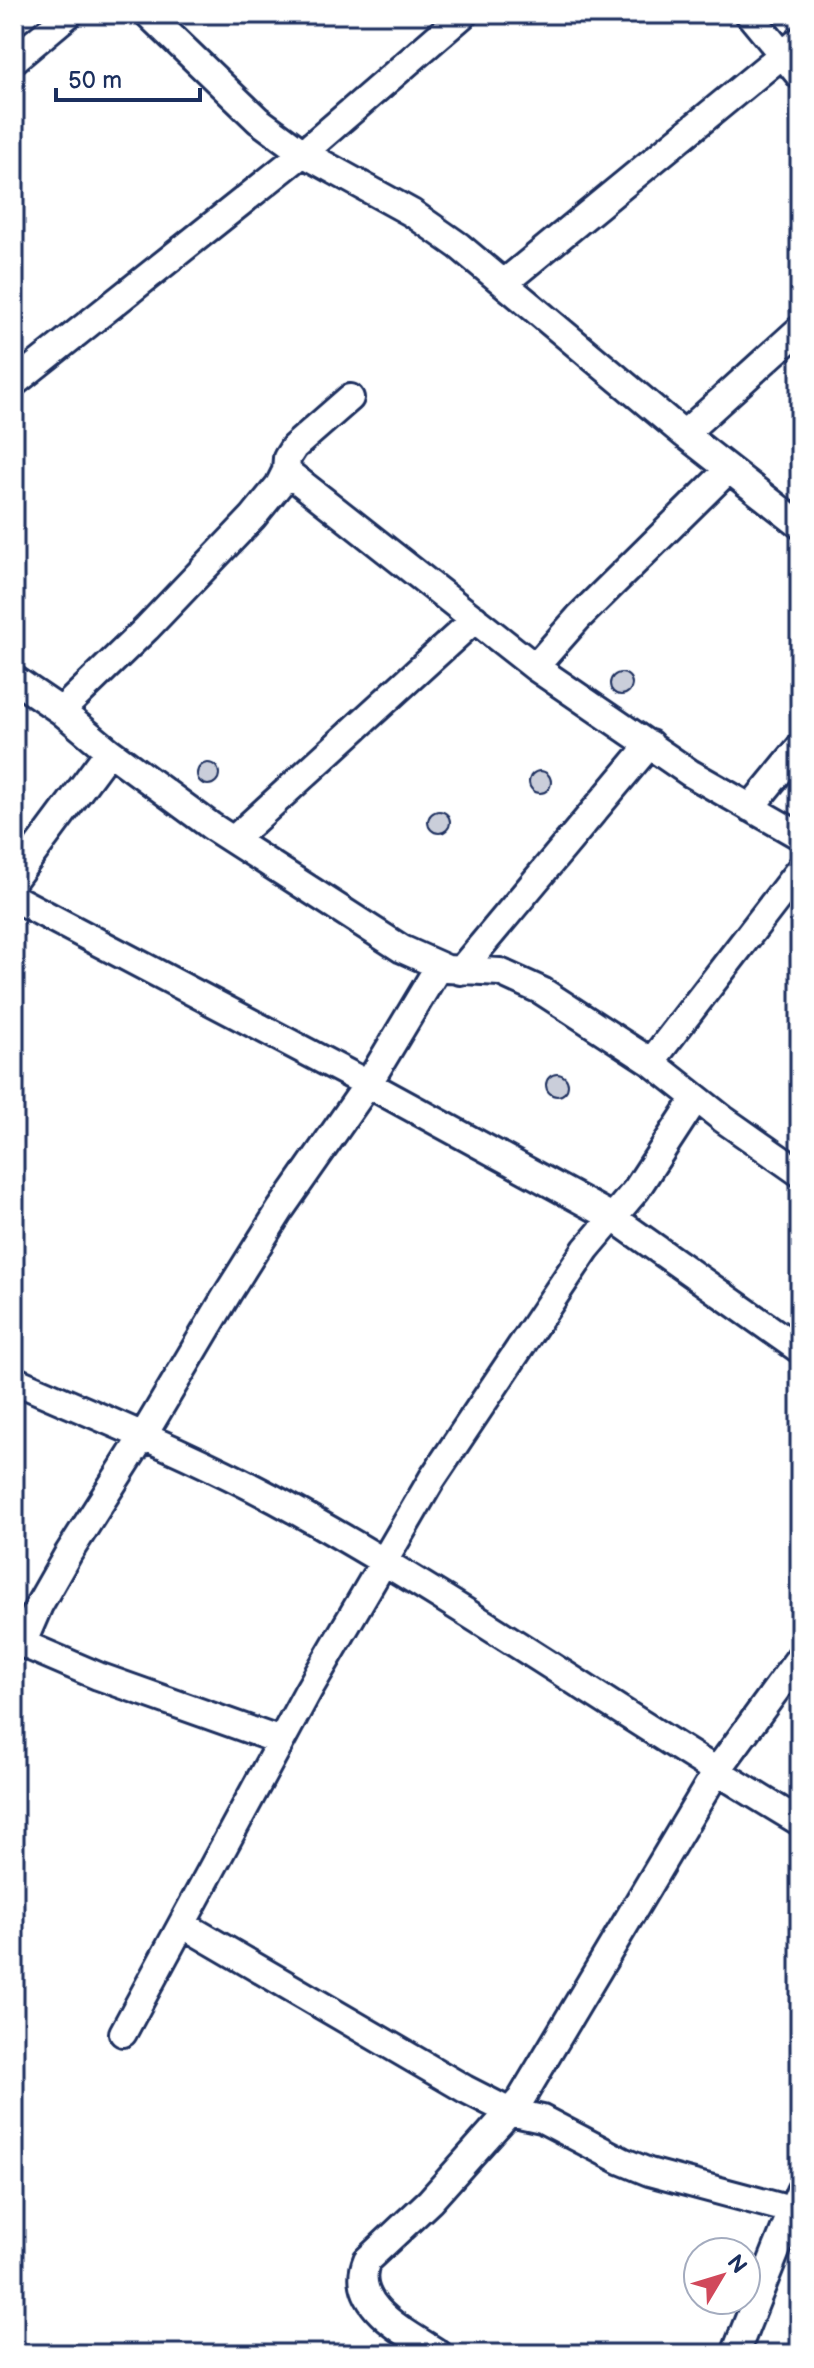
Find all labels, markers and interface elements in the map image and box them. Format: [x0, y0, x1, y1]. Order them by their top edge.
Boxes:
scale bar [56, 52, 200, 102]
text: 50 m [68, 66, 122, 95]
north arrow [682, 2236, 762, 2316]
text: N [721, 2250, 752, 2279]

